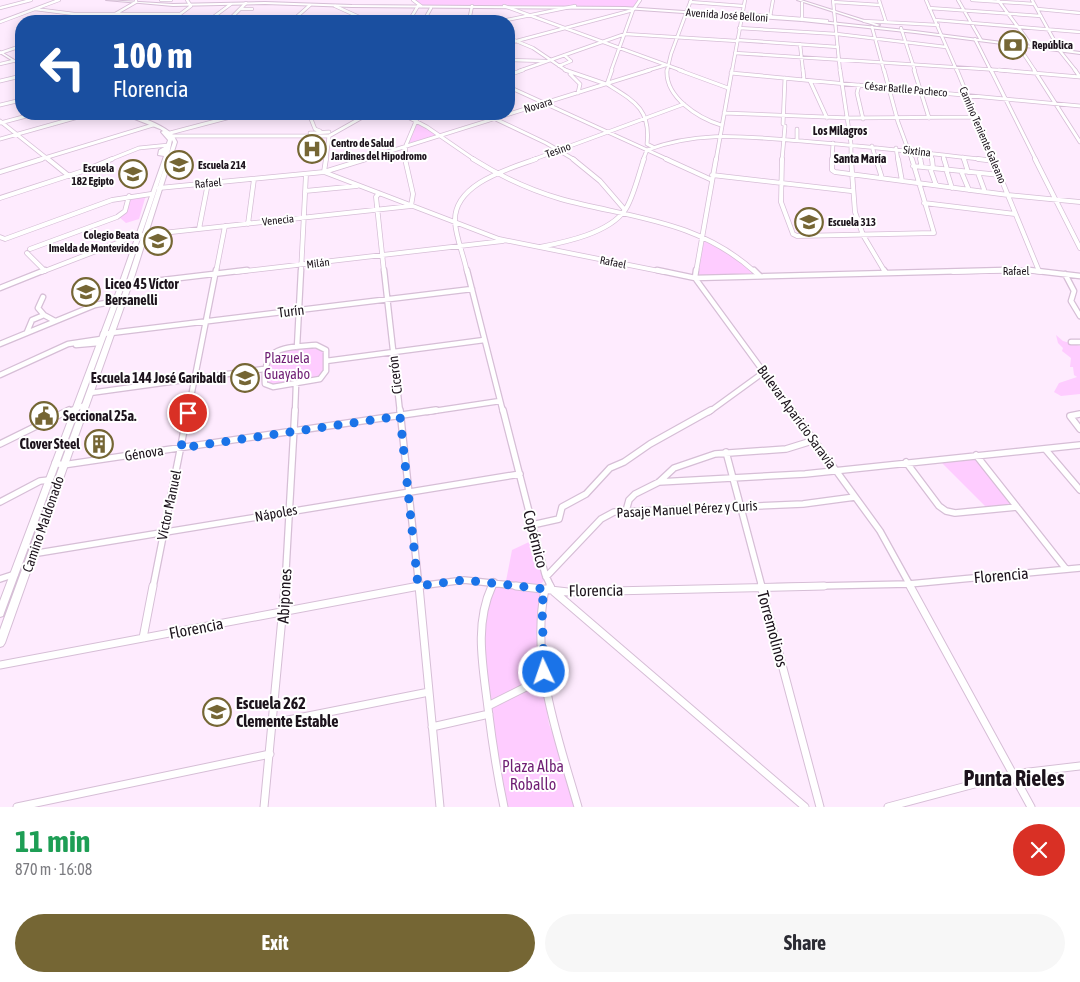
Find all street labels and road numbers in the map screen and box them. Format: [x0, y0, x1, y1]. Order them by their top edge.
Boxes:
street label: Avenida José Belloni [685, 6, 769, 24]
street label: César Batlle Pacheco [864, 79, 948, 99]
street label: Camino Teniente Galeano [957, 85, 1009, 185]
street label: Novara [522, 95, 554, 115]
street label: Tesino [544, 140, 572, 160]
street label: Sixtina [902, 143, 932, 159]
street label: Rafael [194, 176, 222, 190]
street label: Venecia [261, 212, 295, 228]
street label: Rafael [599, 254, 627, 270]
street label: Milán [306, 256, 330, 270]
street label: Rafael [1003, 265, 1029, 277]
street label: Turín [277, 301, 305, 321]
street label: Cicerón [385, 355, 405, 395]
street label: Bulevar Aparicio Saravia [754, 362, 840, 472]
street label: Génova [123, 442, 165, 464]
street label: Víctor Manuel [154, 468, 184, 542]
street label: Camino Maldonado [19, 474, 67, 574]
street label: Pasaje Manuel Pérez y Curis [616, 497, 758, 521]
street label: Nápoles [254, 501, 299, 525]
street label: Copérnico [519, 508, 552, 570]
street label: Florencia [973, 564, 1029, 586]
street label: Abipones [274, 568, 295, 624]
street label: Florencia [568, 581, 624, 599]
street label: Torremolinos [754, 589, 792, 669]
street label: Florencia [167, 614, 225, 642]

